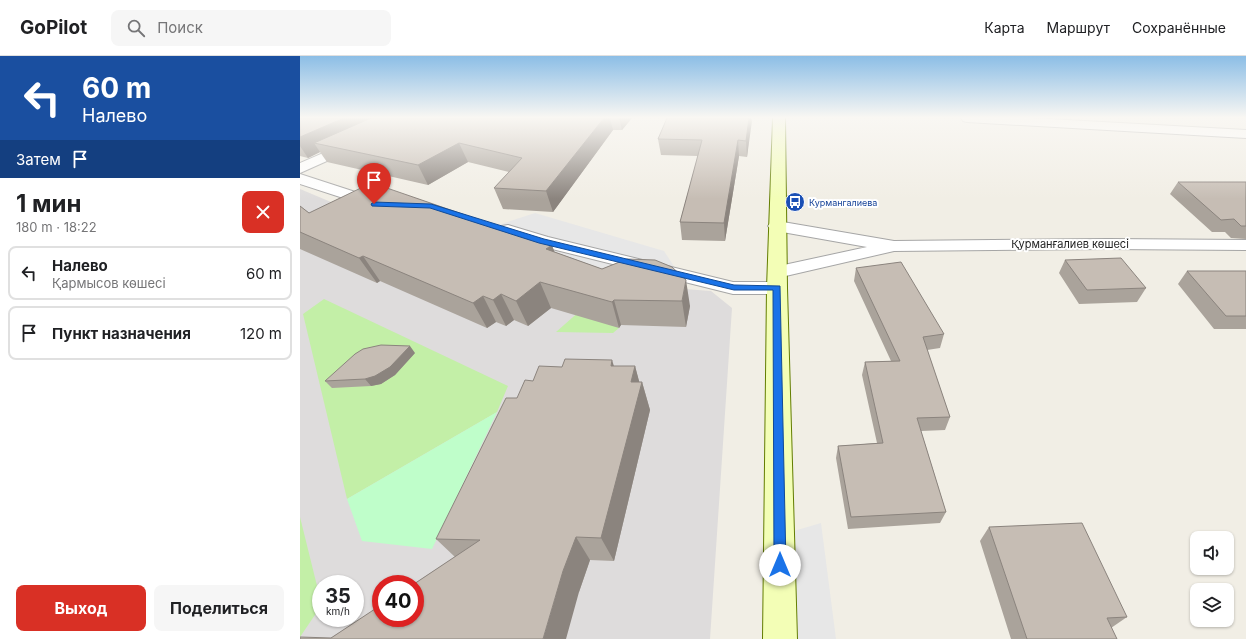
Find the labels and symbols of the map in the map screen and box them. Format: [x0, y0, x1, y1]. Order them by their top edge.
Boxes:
pin [357, 163, 391, 204]
bus stop icon: Курмангалиева [784, 191, 806, 213]
place label: Курмангалиева [809, 197, 877, 208]
street label: Қурманғалиев көшесі [1011, 237, 1129, 251]
position arrow [759, 544, 801, 586]
speed limit sign: 40 [372, 575, 424, 627]

